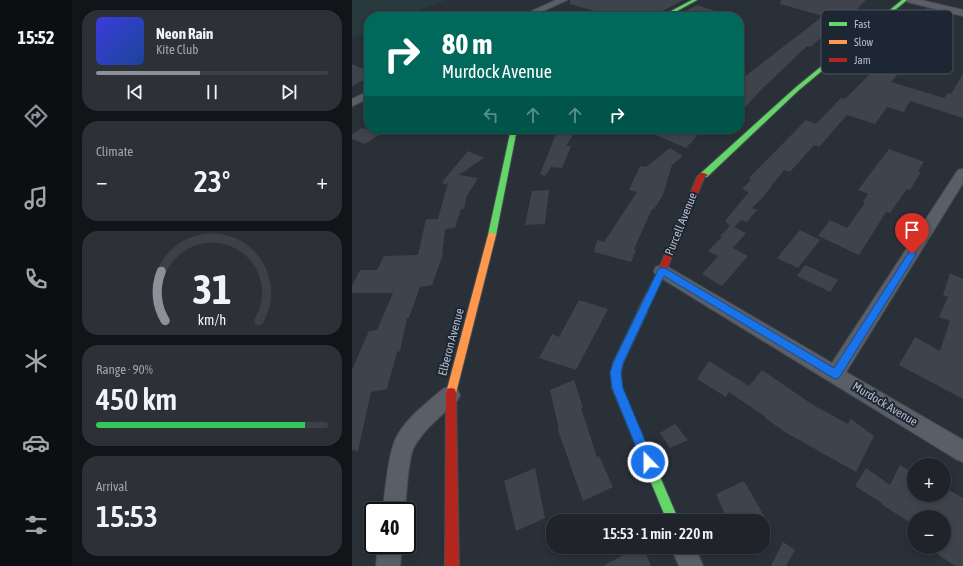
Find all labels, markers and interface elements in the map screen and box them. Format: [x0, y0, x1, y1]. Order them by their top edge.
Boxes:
legend [821, 10, 953, 74]
text: Fast [854, 18, 870, 30]
text: Neon Rain [156, 25, 213, 42]
text: 15:52 [17, 27, 55, 48]
icon: right [376, 28, 428, 80]
text: 80 m [442, 28, 492, 60]
text: Slow [854, 36, 873, 48]
text: Kite Club [156, 42, 198, 57]
text: Jam [854, 54, 871, 66]
text: Murdock Avenue [442, 61, 552, 82]
icon: previous [124, 81, 146, 103]
icon: pause [201, 81, 223, 103]
icon: next [278, 81, 300, 103]
icon: directions [22, 102, 50, 130]
icon: left [480, 104, 502, 126]
icon: ahead [522, 104, 544, 126]
icon: ahead [564, 104, 586, 126]
icon: right [606, 104, 628, 126]
text: Climate [96, 144, 133, 159]
text: 23° [194, 164, 230, 198]
text: − [96, 168, 107, 194]
text: + [317, 168, 328, 194]
icon: music [22, 184, 50, 212]
street label: Purcell Avenue [662, 191, 700, 257]
pin [895, 213, 929, 254]
icon: arrive [901, 219, 923, 241]
icon: phone [22, 265, 50, 293]
text: 31 [192, 265, 232, 313]
street label: Elberon Avenue [435, 307, 467, 377]
text: km/h [198, 312, 226, 328]
icon: climate [22, 347, 50, 375]
text: Range · 90% [96, 362, 153, 377]
street label: Murdock Avenue [850, 379, 920, 429]
text: 450 km [96, 382, 177, 416]
icon: car [22, 429, 50, 457]
position arrow [627, 441, 669, 483]
map controls [907, 458, 951, 554]
button: + [907, 458, 951, 502]
text: Arrival [96, 479, 128, 494]
text: 15:53 [96, 499, 158, 533]
speed limit sign: 40 [364, 502, 416, 554]
button: − [907, 510, 951, 554]
icon: filters [22, 511, 50, 539]
text: 15:53 · 1 min · 220 m [603, 525, 713, 542]

